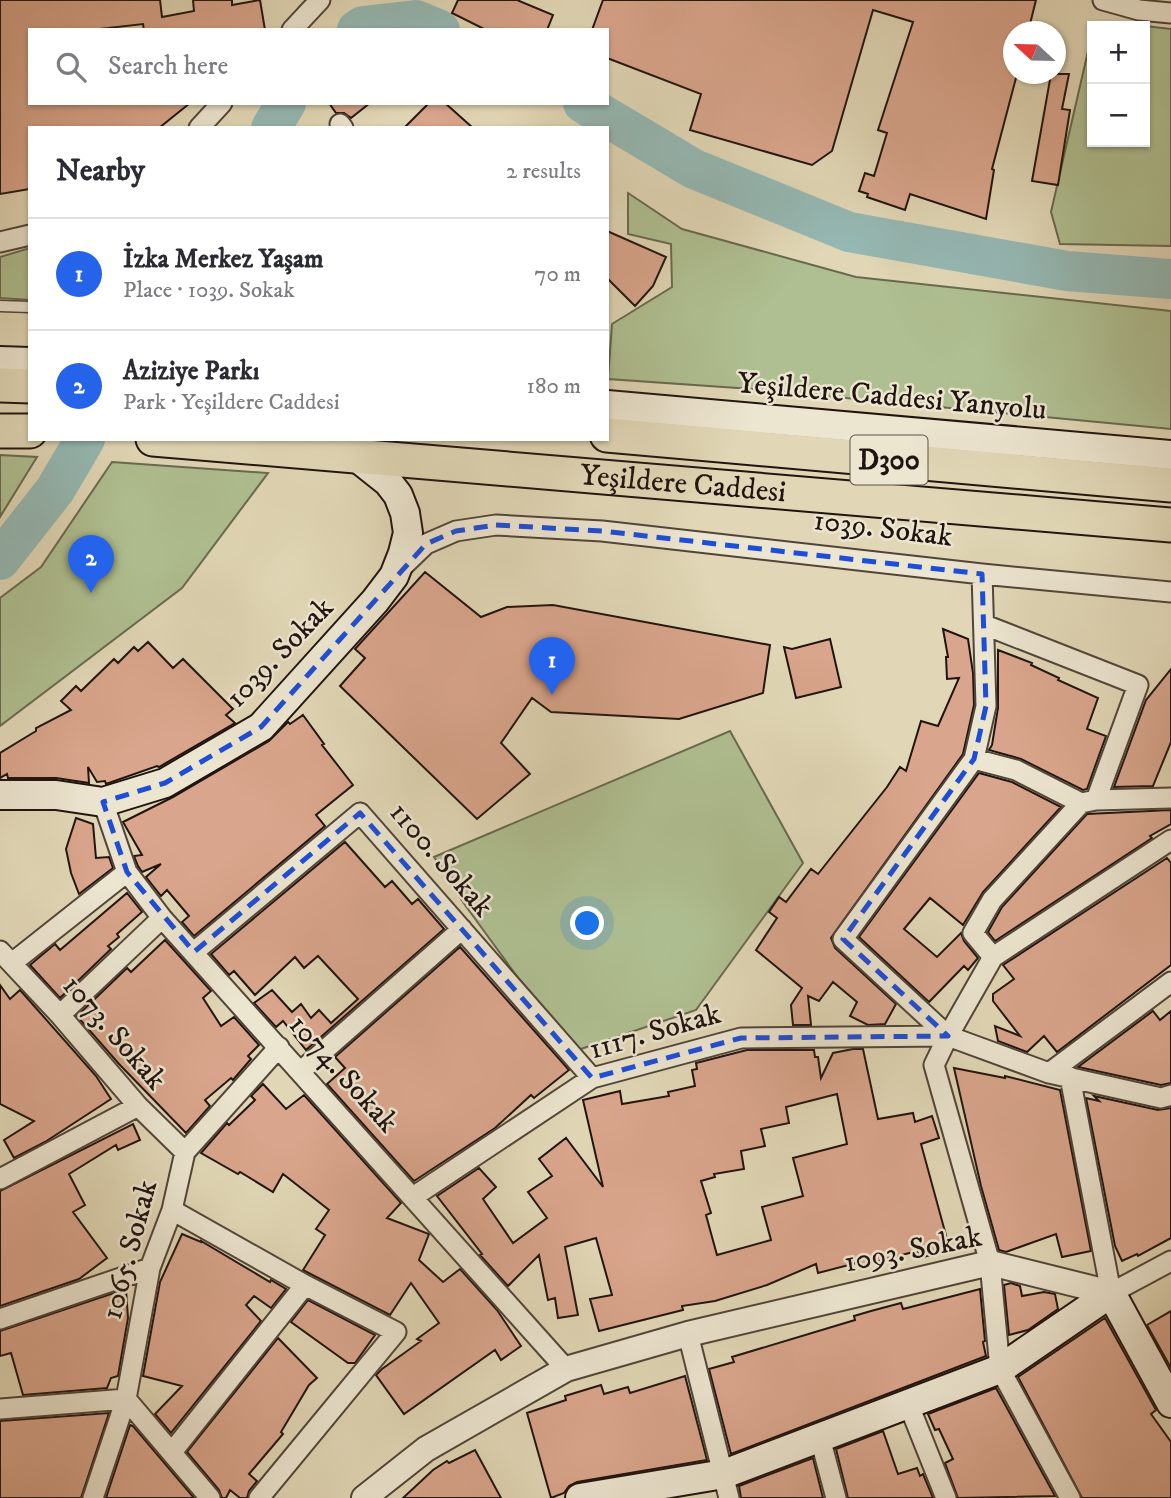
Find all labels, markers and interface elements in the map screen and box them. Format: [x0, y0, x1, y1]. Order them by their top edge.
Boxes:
north arrow [1003, 21, 1066, 84]
map controls [1087, 21, 1150, 147]
button: + [1087, 21, 1150, 84]
search box [28, 28, 609, 105]
icon: search [52, 48, 90, 86]
text: Search here [108, 50, 228, 83]
button: − [1087, 84, 1150, 147]
text: Nearby [56, 153, 145, 190]
text: 2 results [506, 157, 581, 186]
text: İzka Merkez Yaşam [123, 243, 324, 276]
text: 1 [75, 260, 83, 289]
text: 70 m [534, 260, 581, 289]
text: Place · 1039. Sokak [123, 276, 295, 305]
text: Aziziye Parkı [123, 355, 259, 388]
street label: Yeşildere Caddesi Yanyolu [736, 365, 1048, 429]
text: 2 [73, 372, 85, 401]
text: 180 m [526, 372, 581, 401]
text: Park · Yeşildere Caddesi [123, 388, 340, 417]
road number: D300 [850, 435, 928, 484]
street label: Yeşildere Caddesi [579, 457, 788, 511]
street label: 1039. Sokak [812, 502, 955, 556]
pin: 2 [68, 535, 114, 593]
street label: 1039. Sokak [218, 590, 342, 716]
pin: 1 [529, 637, 575, 695]
street label: 1100. Sokak [381, 795, 501, 925]
your location [570, 906, 604, 940]
street label: 1073. Sokak [54, 968, 174, 1098]
street label: 1117. Sokak [585, 996, 725, 1068]
street label: 1074. Sokak [280, 1007, 406, 1141]
street label: 1065. Sokak [94, 1176, 166, 1324]
street label: 1093. Sokak [841, 1219, 985, 1281]

